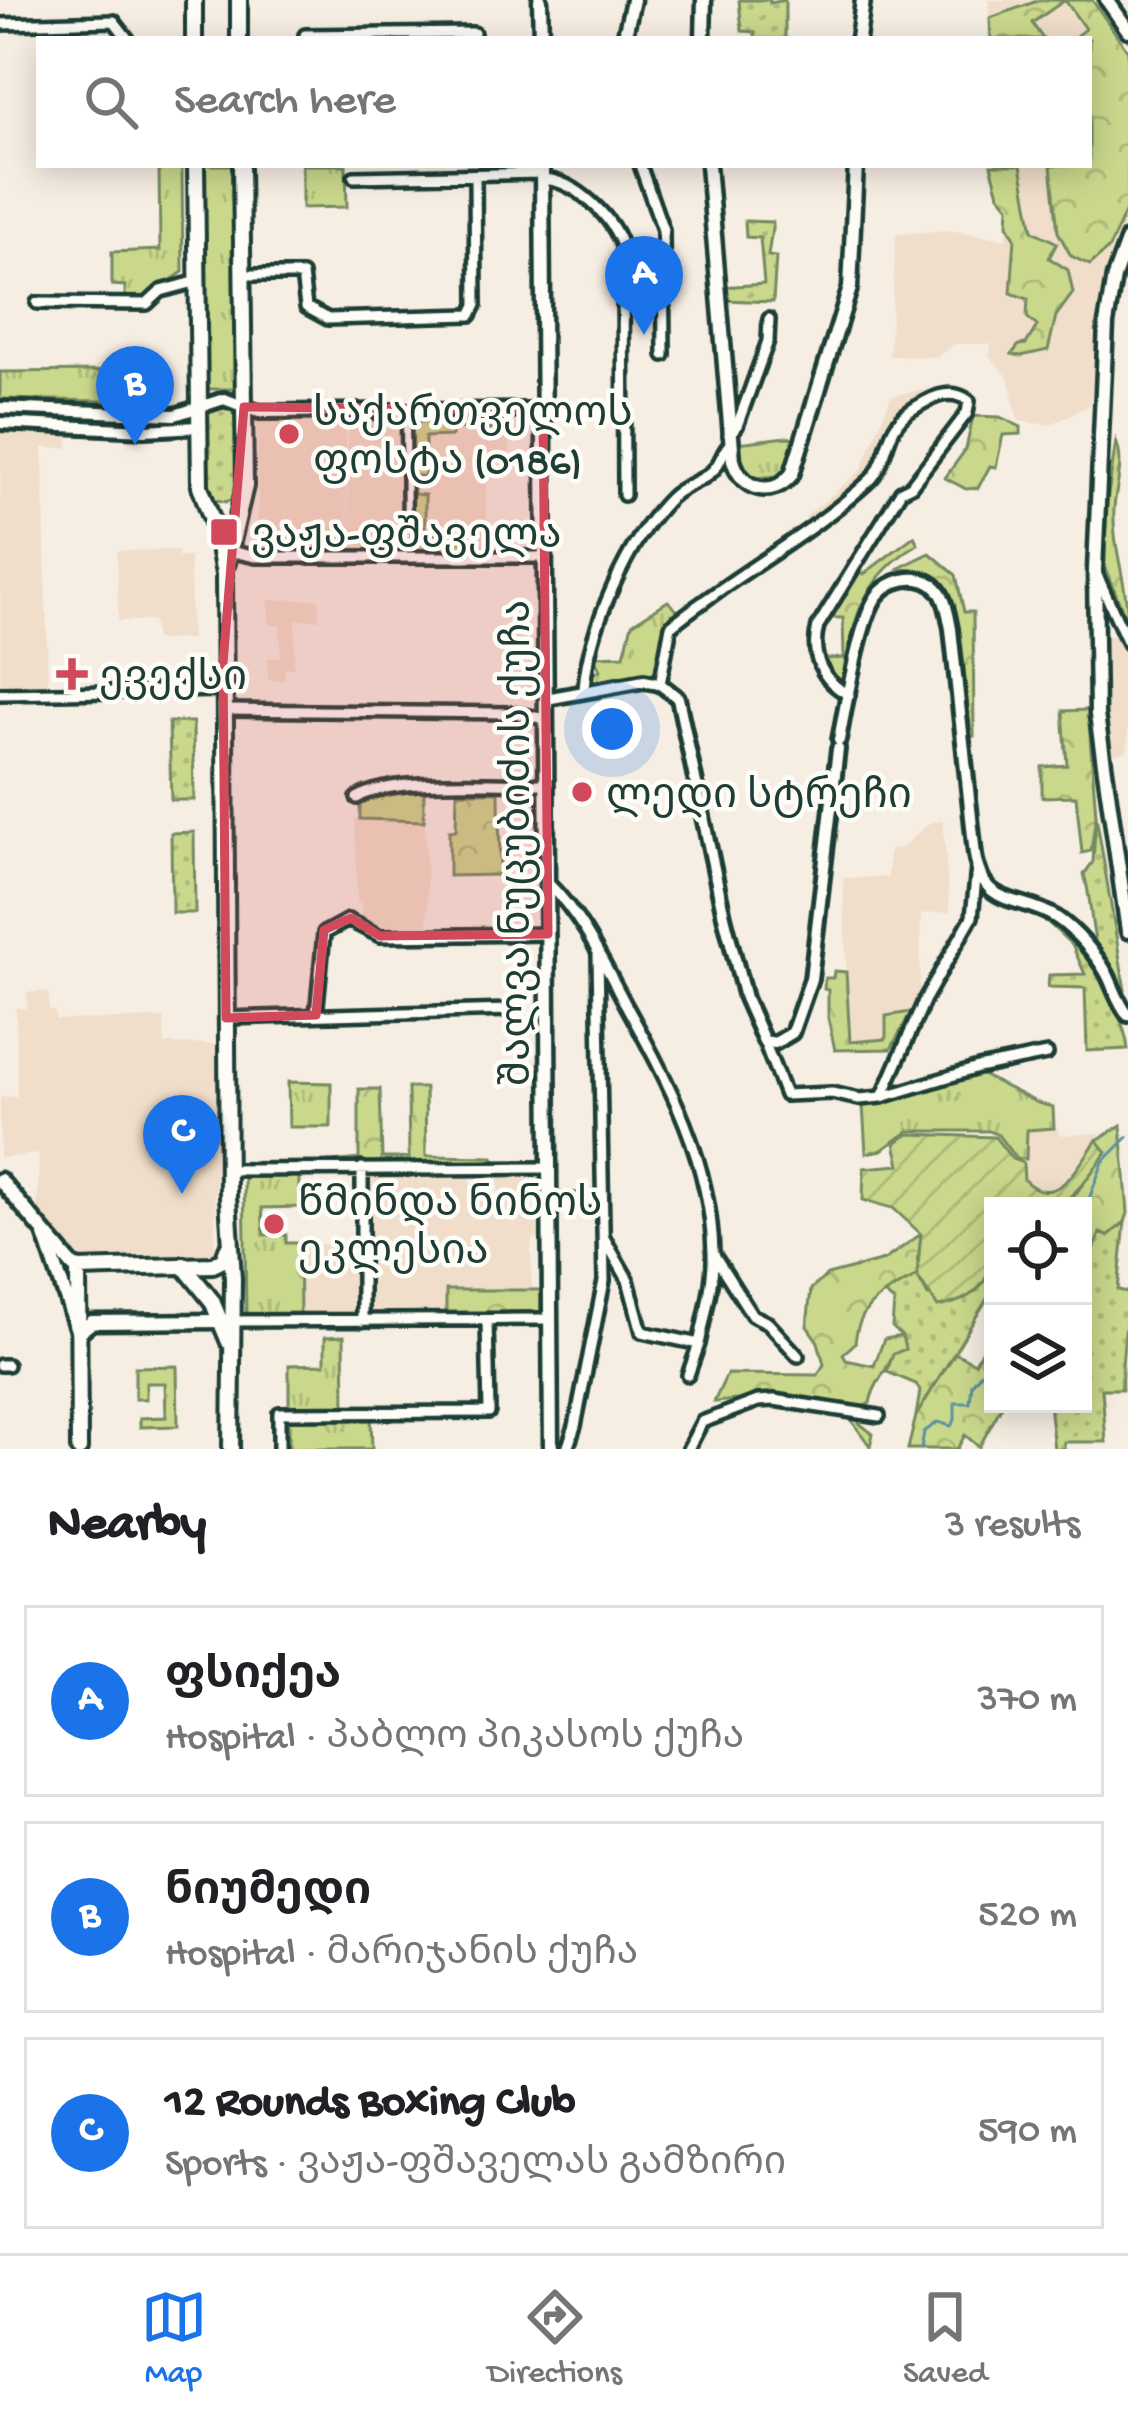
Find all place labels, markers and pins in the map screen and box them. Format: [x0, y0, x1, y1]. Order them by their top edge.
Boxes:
pin: A [605, 236, 683, 335]
pin: B [96, 346, 174, 445]
place label: საქართველოს ფოსტა (0186) [313, 392, 633, 490]
marker: საქართველოს ფოსტა (0186) [276, 421, 302, 447]
place label: ვაჟა-ფშაველა [251, 515, 562, 564]
marker: ვაჟა-ფშაველა [208, 516, 240, 548]
place label: ევექსი [99, 657, 247, 706]
marker: ევექსი [56, 658, 88, 690]
place label: ლედი სტრეჩი [606, 774, 912, 824]
marker: ლედი სტრეჩი [569, 779, 595, 805]
pin: C [143, 1095, 221, 1194]
place label: წმინდა ნინოს ეკლესია [298, 1183, 602, 1280]
marker: წმინდა ნინოს ეკლესია [261, 1211, 287, 1237]

